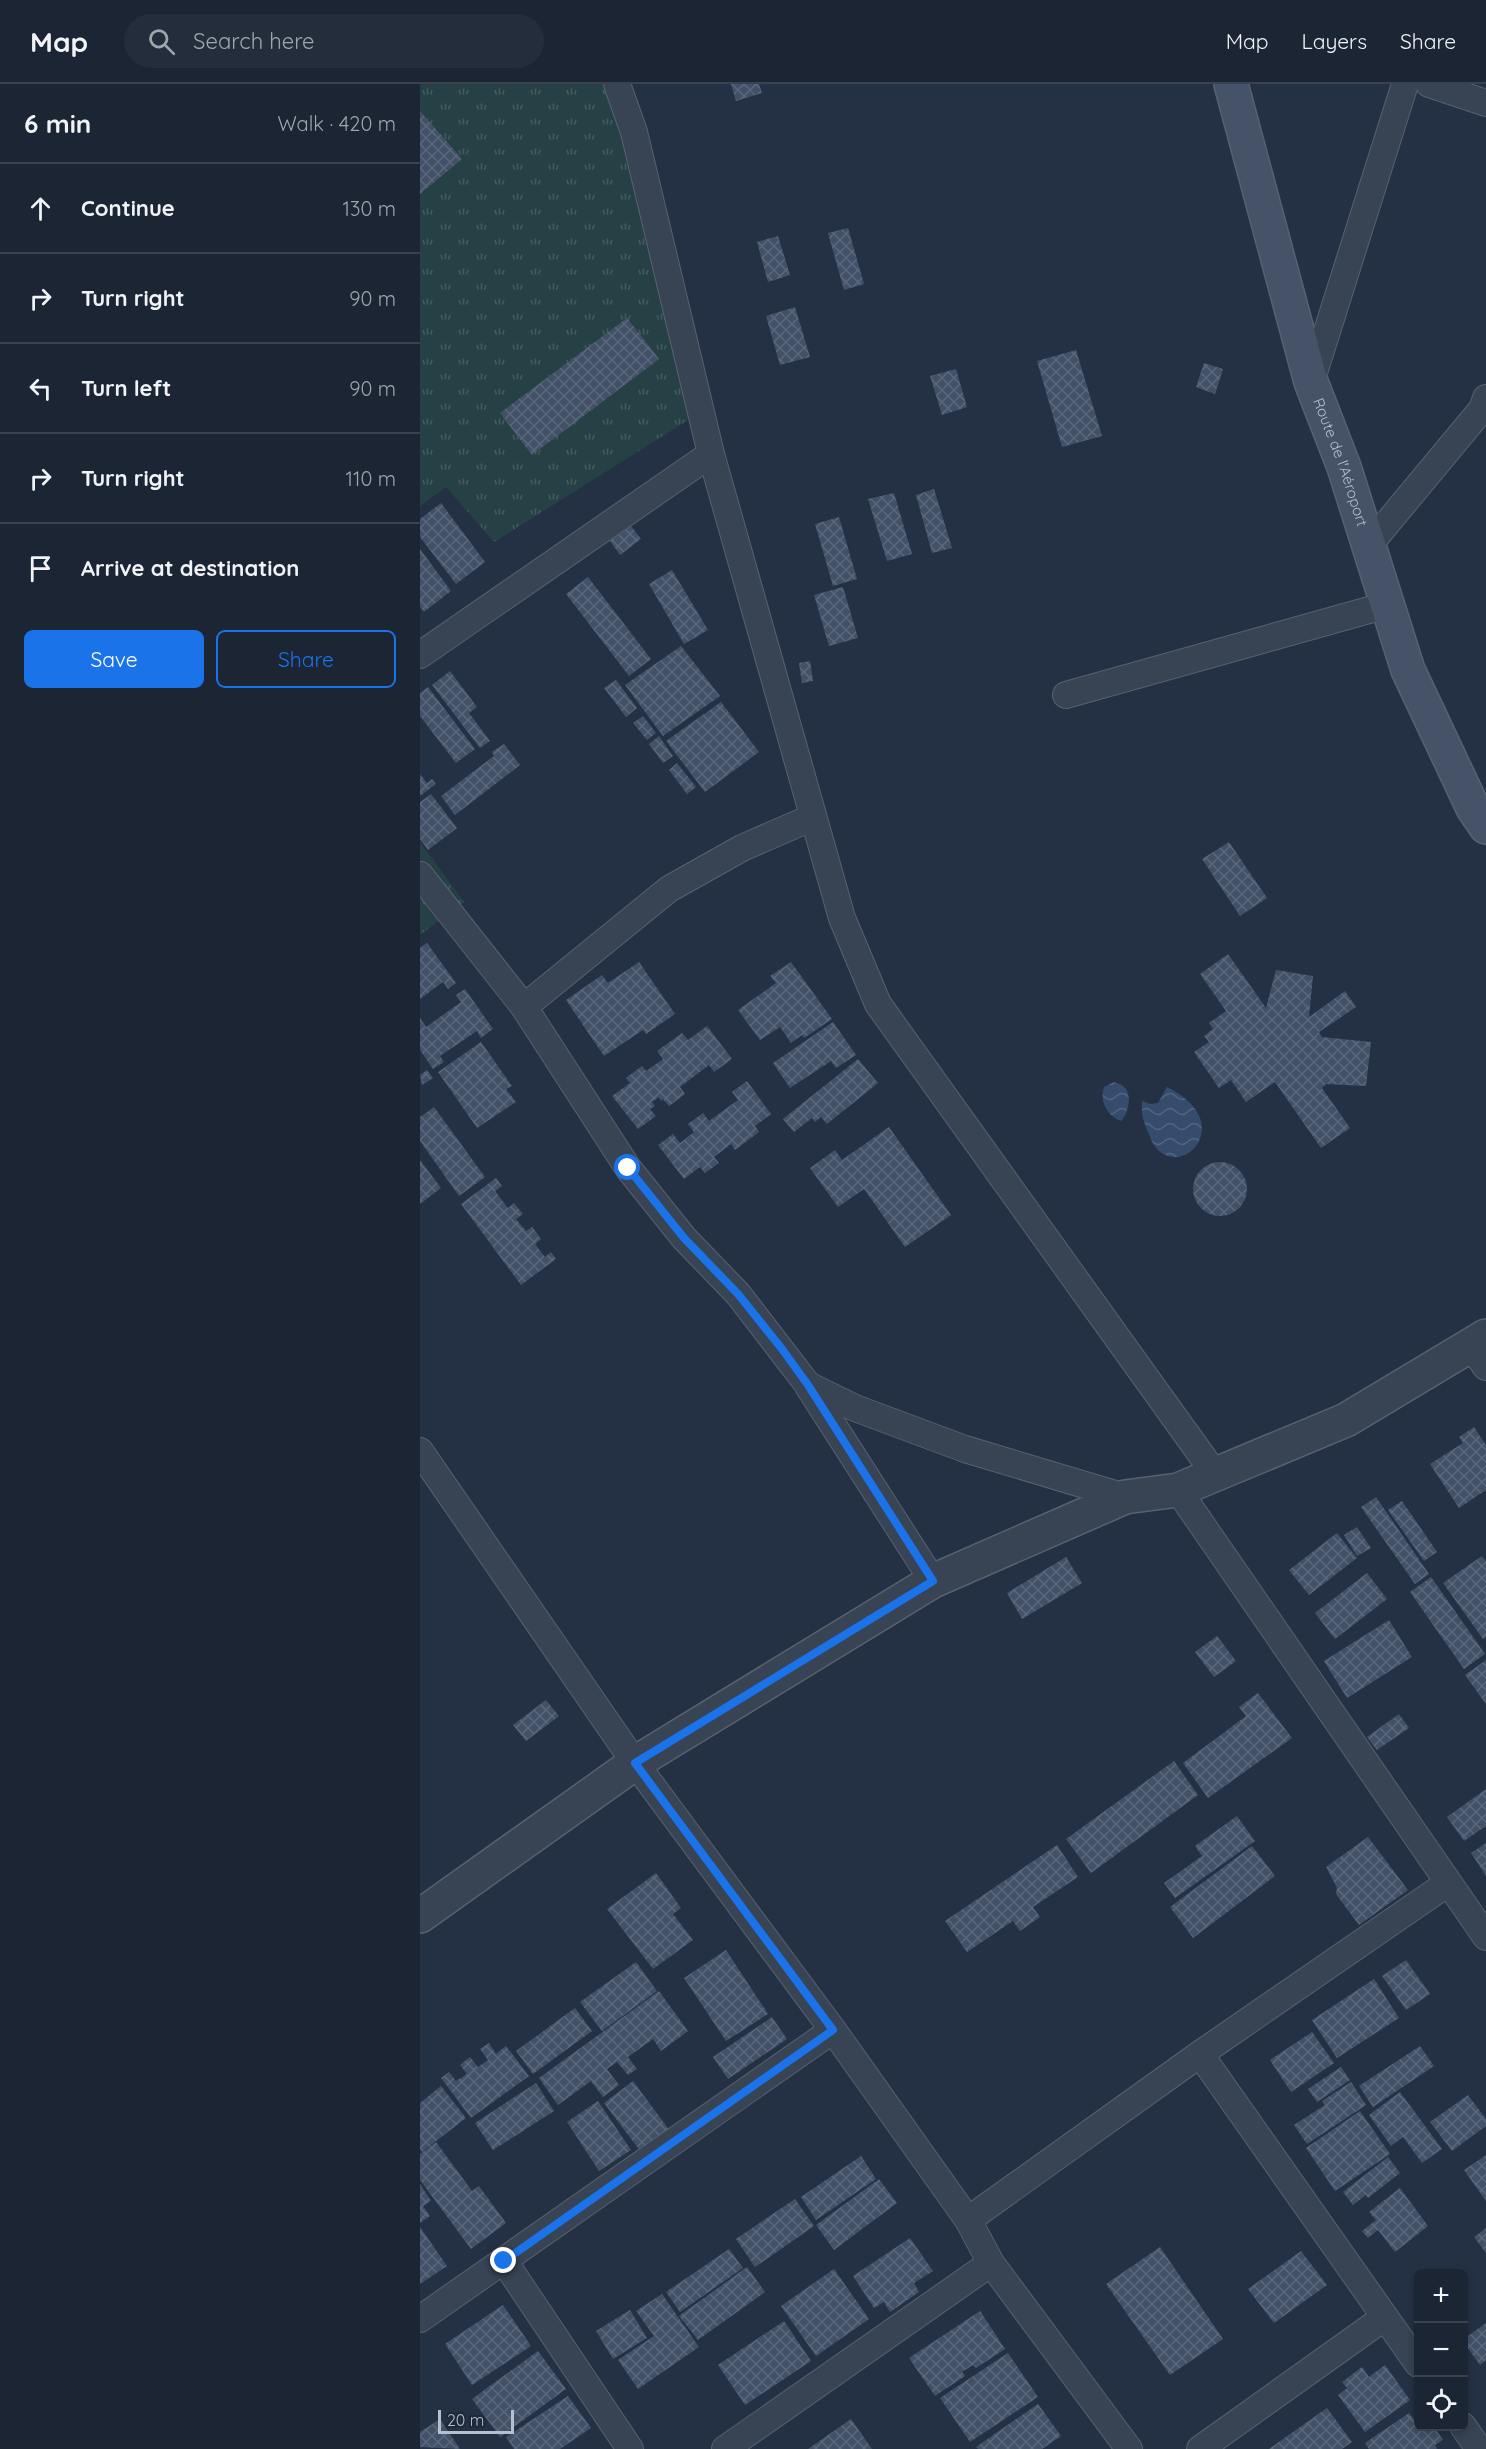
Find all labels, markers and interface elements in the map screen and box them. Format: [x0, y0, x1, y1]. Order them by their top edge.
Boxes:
search box [124, 14, 544, 68]
text: Map [30, 24, 88, 59]
icon: search [145, 25, 178, 58]
text: Search here [193, 27, 315, 55]
text: Map [1226, 28, 1269, 54]
text: Layers [1302, 28, 1367, 54]
text: Share [1400, 28, 1456, 54]
text: 6 min [24, 107, 91, 140]
text: Walk · 420 m [277, 111, 396, 136]
icon: ahead [24, 192, 57, 225]
text: Continue [81, 194, 175, 222]
text: 130 m [343, 196, 396, 221]
icon: right [24, 282, 57, 315]
text: Turn right [81, 284, 185, 312]
text: 90 m [349, 286, 396, 311]
icon: left [24, 372, 57, 405]
text: Turn left [81, 374, 171, 402]
text: 90 m [349, 376, 396, 401]
street label: Route de l'Aéroport [1309, 395, 1372, 529]
icon: right [24, 462, 57, 495]
text: Turn right [81, 464, 185, 492]
text: 110 m [346, 466, 396, 491]
icon: arrive [24, 552, 57, 585]
text: Arrive at destination [81, 554, 299, 582]
button: Save [24, 630, 204, 688]
button: Share [216, 630, 396, 688]
route start [614, 1154, 640, 1180]
route end [490, 2247, 516, 2273]
map controls [1414, 2269, 1468, 2431]
button: + [1414, 2269, 1468, 2323]
button: − [1414, 2323, 1468, 2377]
button: locate [1414, 2377, 1468, 2431]
scale bar [438, 2407, 514, 2434]
text: 20 m [447, 2410, 484, 2430]

